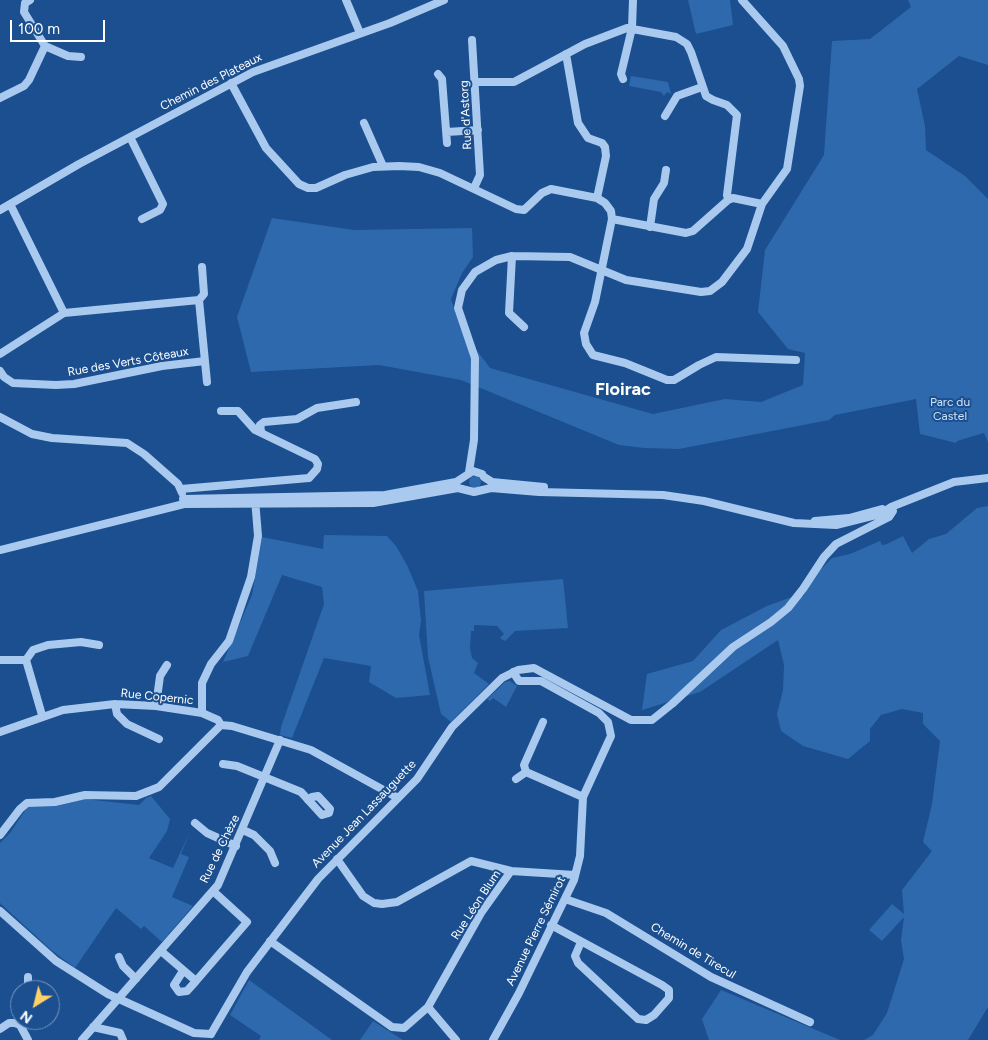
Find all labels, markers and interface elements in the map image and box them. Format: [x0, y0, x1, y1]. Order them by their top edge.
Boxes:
scale bar [12, 10, 108, 42]
text: 100 m [18, 20, 60, 38]
street label: Chemin des Plateaux [158, 50, 264, 114]
street label: Rue d'Astorg [457, 80, 475, 150]
street label: Rue des Verts Côteaux [66, 344, 190, 380]
district label: Floirac [595, 379, 651, 401]
park label: Parc du Castel [930, 395, 970, 423]
street label: Rue Copernic [120, 686, 194, 708]
street label: Avenue Jean Lassauguette [309, 757, 419, 871]
street label: Rue de Chèze [197, 812, 243, 886]
street label: Rue Léon Blum [448, 868, 504, 942]
street label: Avenue Pierre Sémirot [503, 874, 569, 988]
street label: Chemin de Tirecul [648, 920, 738, 982]
north arrow [10, 980, 60, 1030]
text: N [17, 1007, 36, 1027]

